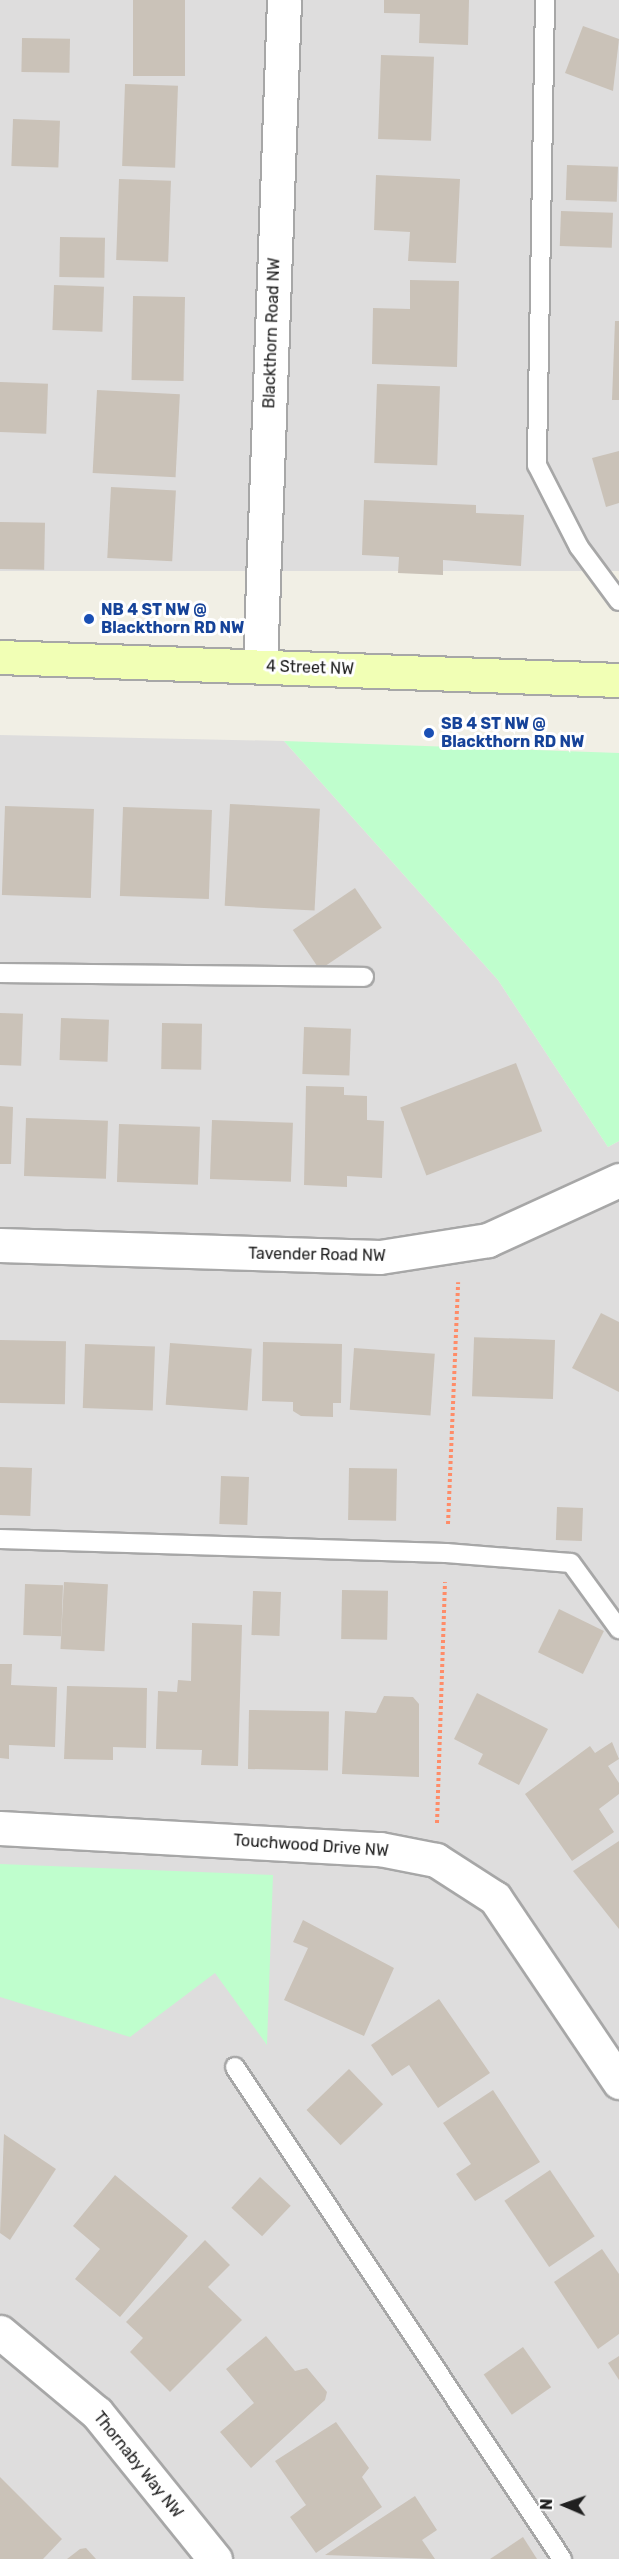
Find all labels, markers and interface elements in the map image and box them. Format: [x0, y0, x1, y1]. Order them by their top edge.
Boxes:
street label: Blackthorn Road NW [260, 257, 284, 409]
place label: NB 4 ST NW @ Blackthorn RD NW [101, 600, 244, 638]
marker: NB 4 ST NW @ Blackthorn RD NW [82, 612, 96, 626]
street label: 4 Street NW [266, 657, 354, 679]
place label: SB 4 ST NW @ Blackthorn RD NW [441, 714, 584, 752]
marker: SB 4 ST NW @ Blackthorn RD NW [422, 726, 436, 740]
street label: Tavender Road NW [248, 1244, 386, 1266]
street label: Touchwood Drive NW [233, 1831, 389, 1861]
street label: Thornaby Way NW [89, 2408, 187, 2522]
north arrow [535, 2475, 595, 2535]
text: N [537, 2498, 556, 2510]

